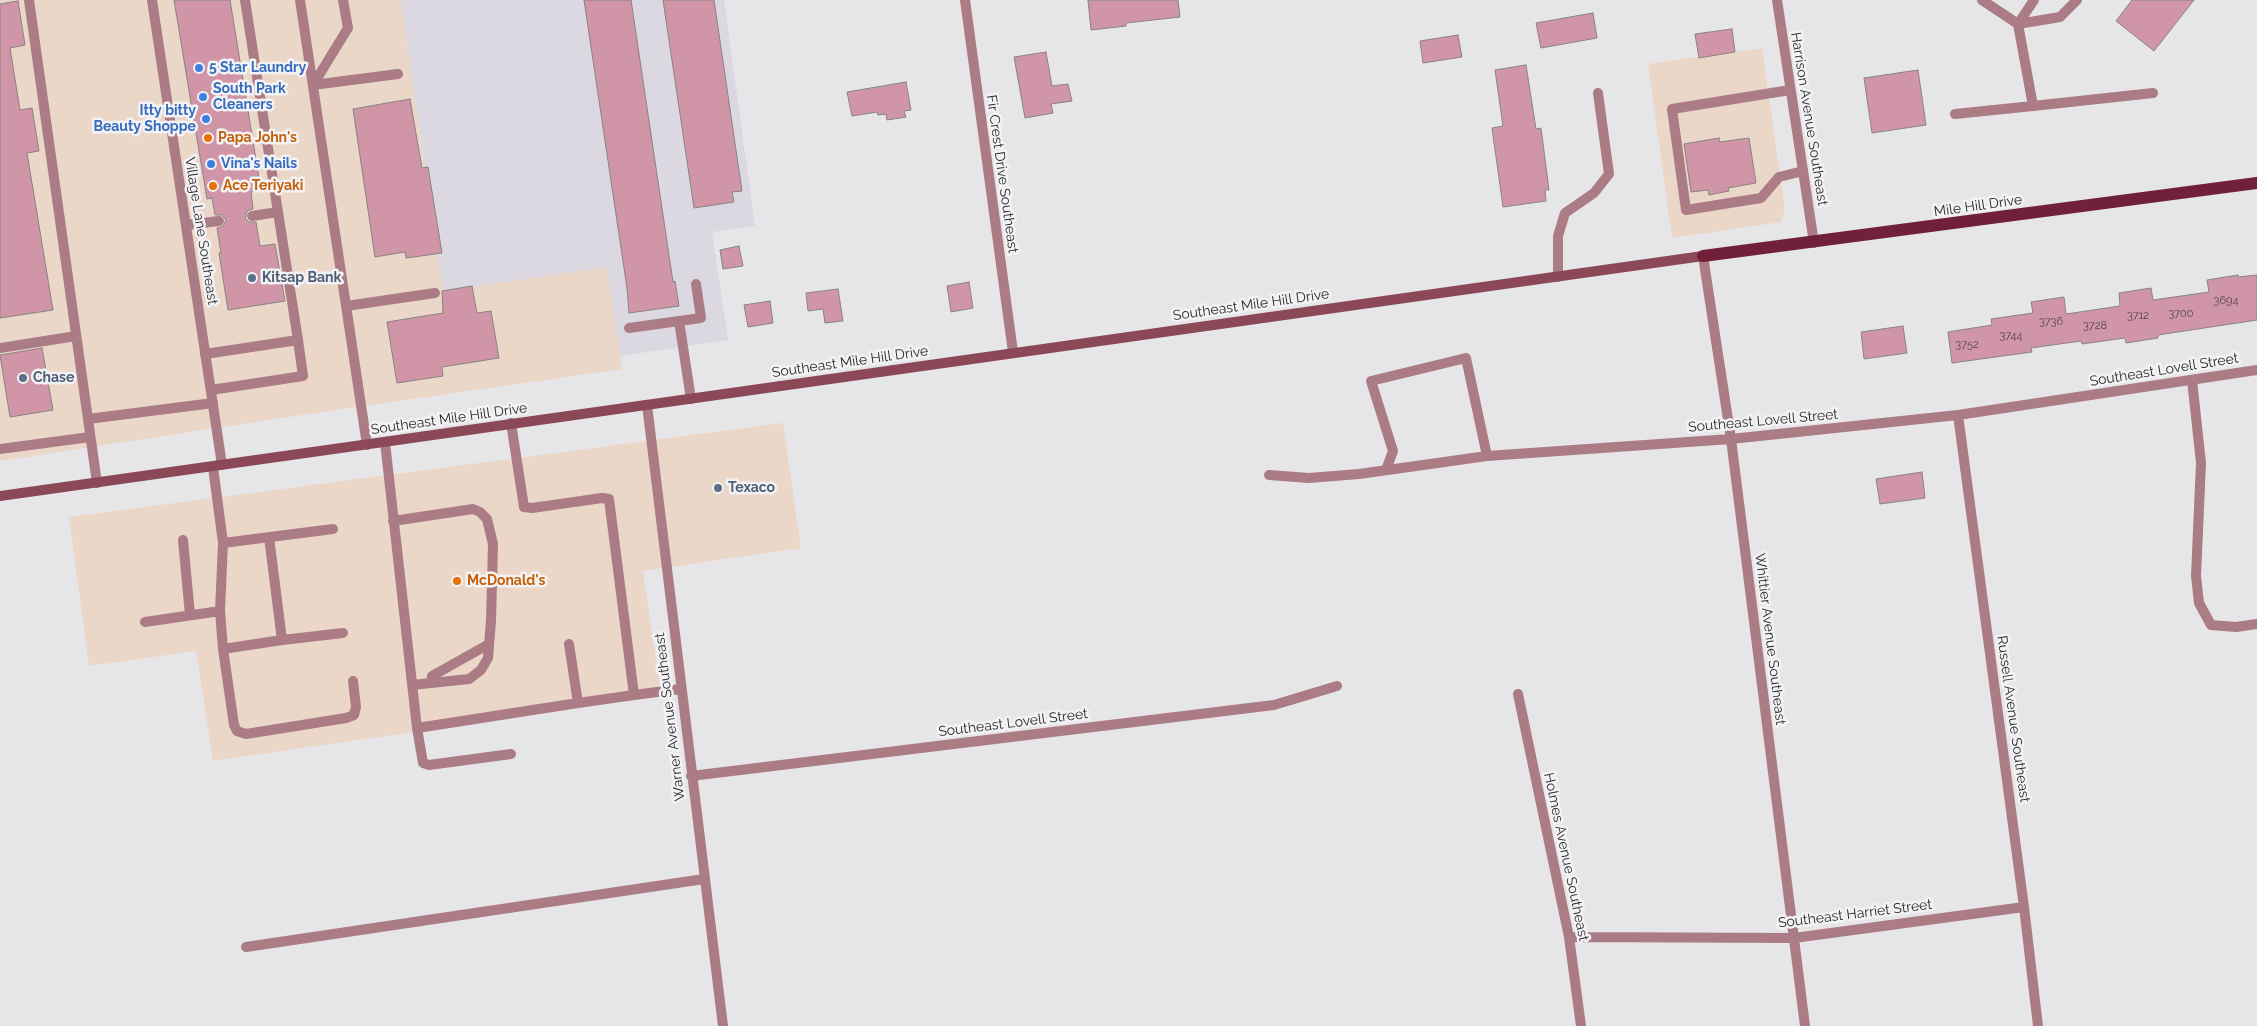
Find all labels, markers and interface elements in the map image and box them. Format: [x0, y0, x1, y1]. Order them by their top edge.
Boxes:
street label: Harrison Avenue Southeast [1787, 31, 1831, 207]
place label: 5 Star Laundry [209, 60, 306, 76]
marker: 5 Star Laundry [193, 62, 205, 74]
place label: South Park Cleaners [213, 81, 286, 114]
marker: South Park Cleaners [197, 91, 209, 103]
street label: Fir Crest Drive Southeast [983, 94, 1021, 254]
place label: Itty bitty Beauty Shoppe [93, 103, 196, 136]
marker: Itty bitty Beauty Shoppe [200, 113, 212, 125]
place label: Papa John's [218, 130, 297, 146]
marker: Papa John's [202, 132, 214, 144]
street label: Village Lane Southeast [181, 156, 221, 306]
place label: Vina's Nails [221, 156, 297, 172]
marker: Vina's Nails [205, 158, 217, 170]
place label: Ace Teriyaki [223, 178, 303, 194]
marker: Ace Teriyaki [207, 180, 219, 192]
street label: Mile Hill Drive [1933, 191, 2023, 221]
place label: Kitsap Bank [262, 270, 341, 286]
marker: Kitsap Bank [246, 272, 258, 284]
street label: Southeast Mile Hill Drive [1172, 286, 1330, 324]
house number: 3694 [2214, 294, 2238, 308]
house number: 3700 [2168, 307, 2194, 321]
house number: 3712 [2127, 309, 2149, 323]
house number: 3736 [2039, 315, 2063, 329]
house number: 3728 [2083, 319, 2107, 333]
house number: 3744 [1999, 329, 2023, 343]
house number: 3752 [1955, 338, 1979, 352]
street label: Southeast Mile Hill Drive [771, 343, 929, 381]
street label: Southeast Lovell Street [2088, 350, 2240, 390]
place label: Chase [33, 370, 74, 386]
marker: Chase [17, 372, 29, 384]
street label: Southeast Mile Hill Drive [370, 400, 528, 438]
street label: Southeast Lovell Street [1687, 406, 1839, 436]
place label: Texaco [728, 480, 775, 496]
marker: Texaco [712, 482, 724, 494]
street label: Whittier Avenue Southeast [1751, 552, 1789, 726]
place label: McDonald's [467, 573, 545, 589]
marker: McDonald's [451, 575, 463, 587]
street label: Warner Avenue Southeast [651, 632, 689, 802]
street label: Russell Avenue Southeast [1993, 635, 2033, 803]
street label: Southeast Lovell Street [937, 705, 1089, 741]
street label: Holmes Avenue Southeast [1540, 771, 1592, 943]
street label: Southeast Harriet Street [1777, 896, 1933, 932]

